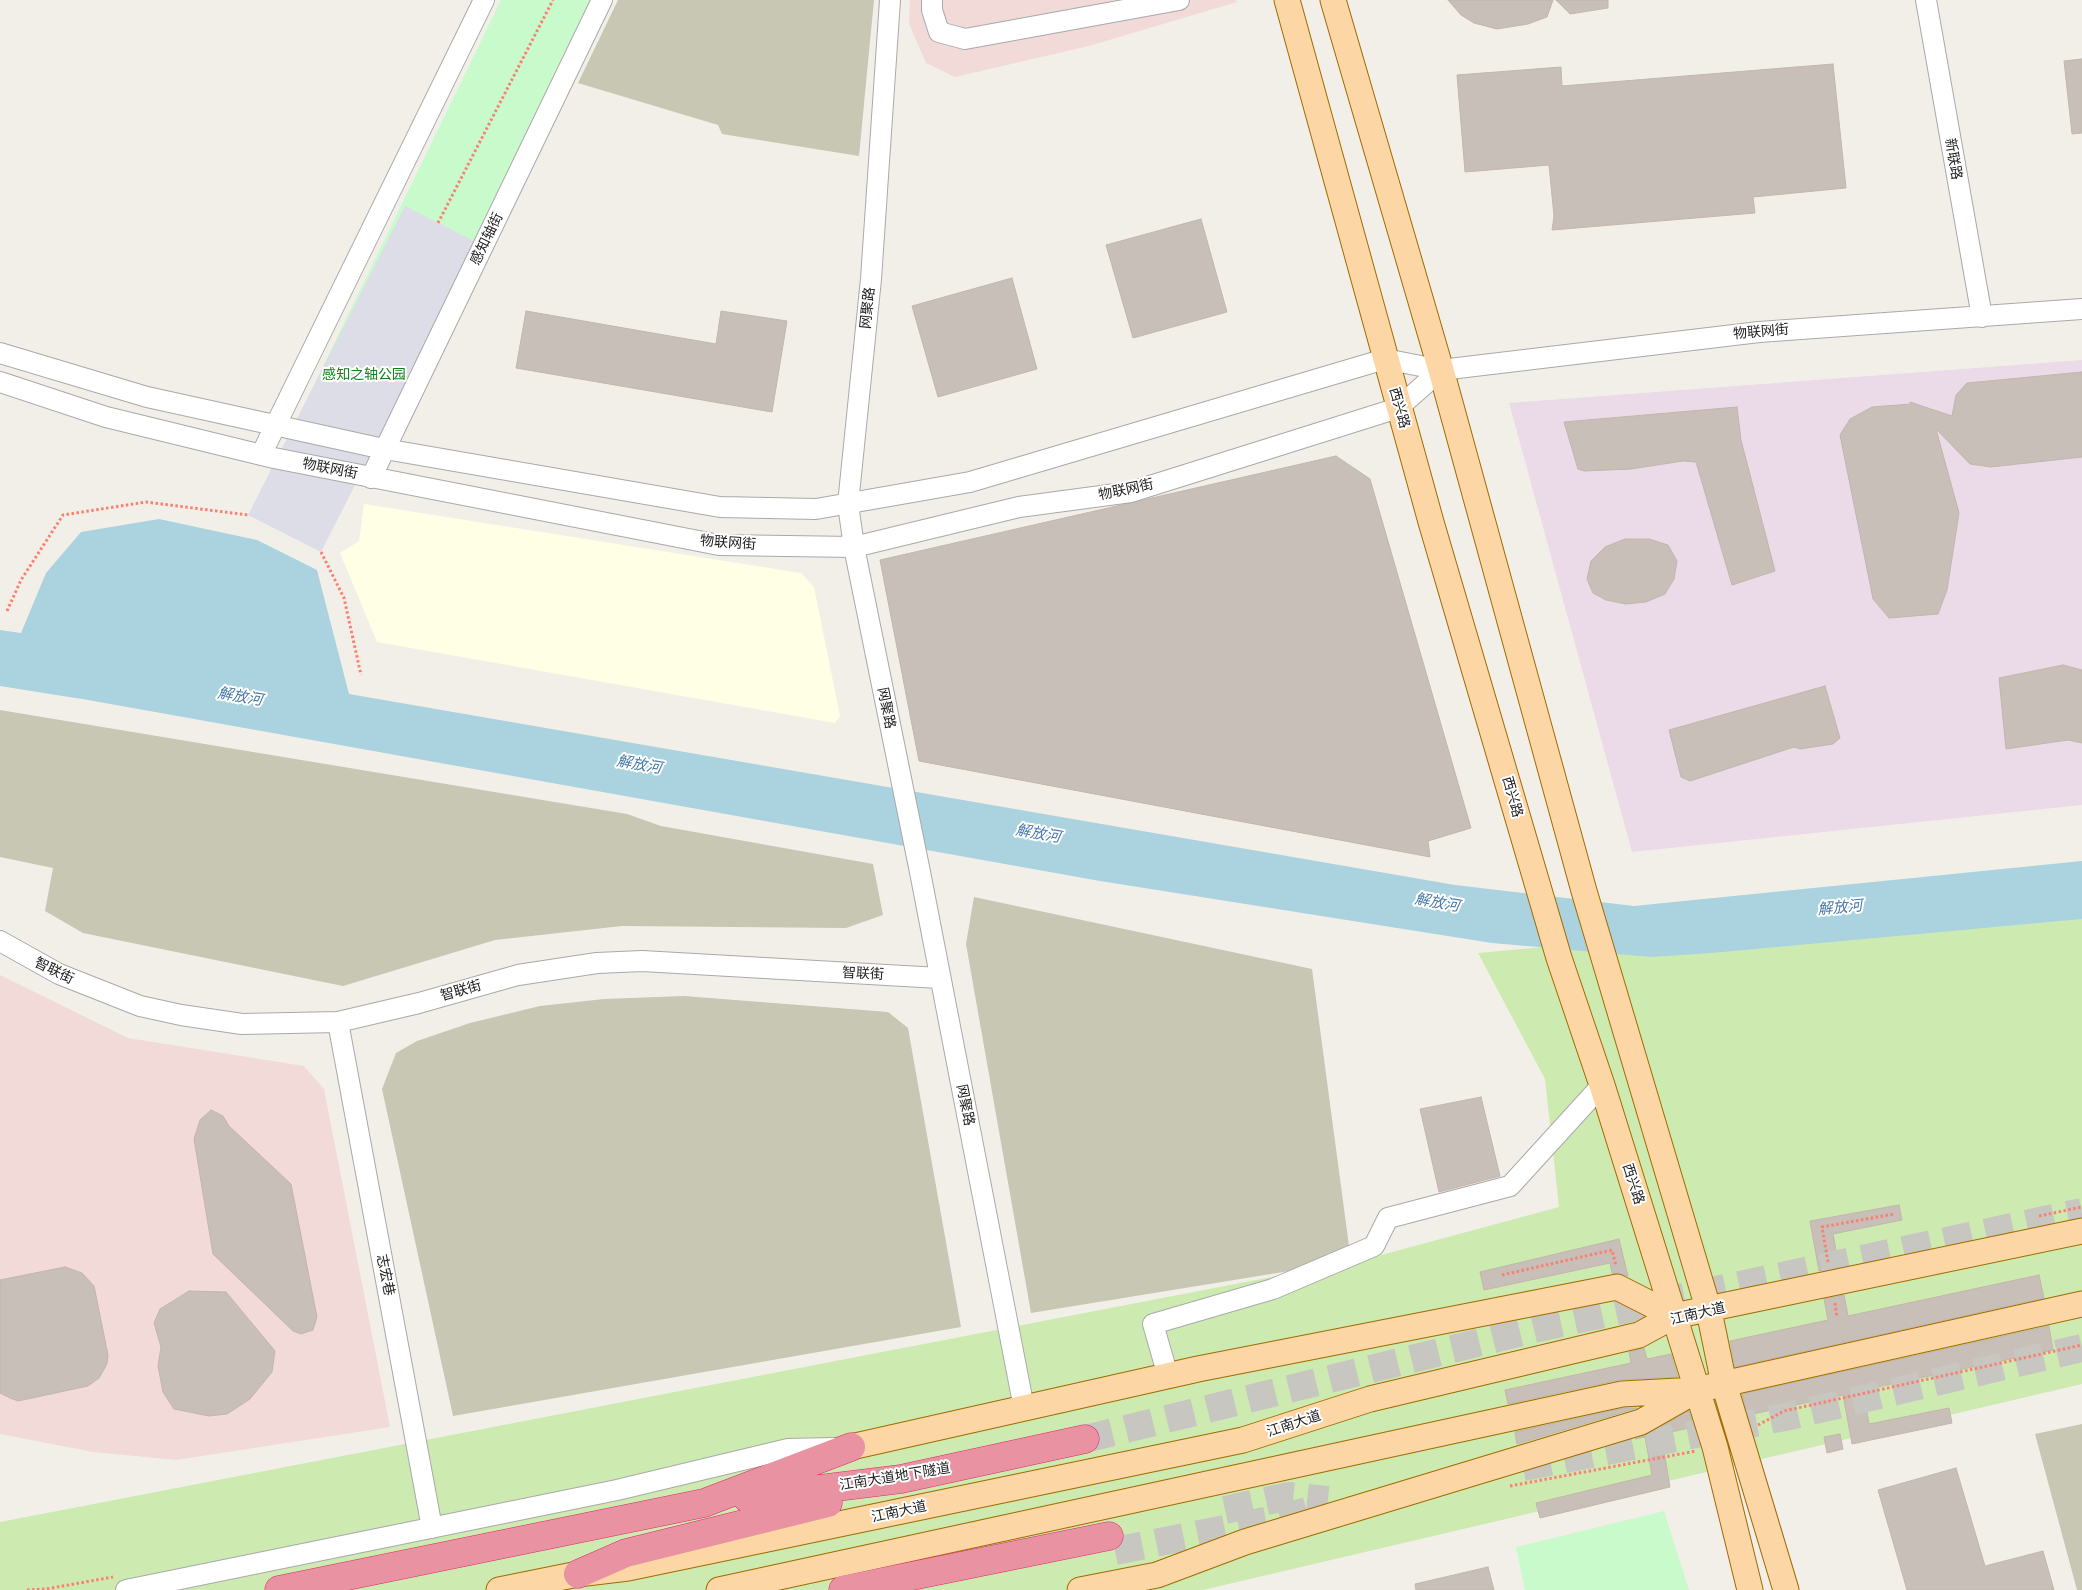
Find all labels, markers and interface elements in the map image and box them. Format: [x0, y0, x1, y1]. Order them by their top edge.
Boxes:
street label: 新联路 [1941, 137, 1965, 181]
street label: 感知轴街 [467, 210, 507, 268]
street label: 网聚路 [857, 286, 879, 330]
street label: 物联网街 [1732, 321, 1790, 343]
park label: 感知之轴公园 [322, 367, 406, 383]
street label: 西兴路 [1385, 385, 1413, 431]
street label: 物联网街 [301, 455, 359, 483]
street label: 物联网街 [1097, 476, 1155, 504]
street label: 物联网街 [699, 533, 757, 553]
water label: 解放河 [216, 684, 264, 710]
street label: 网聚路 [874, 686, 898, 730]
water label: 解放河 [615, 752, 663, 778]
street label: 西兴路 [1498, 774, 1526, 820]
water label: 解放河 [1014, 821, 1062, 847]
water label: 解放河 [1413, 890, 1461, 916]
water label: 解放河 [1817, 897, 1863, 919]
street label: 智联街 [31, 954, 77, 988]
street label: 智联街 [842, 965, 884, 983]
street label: 智联街 [438, 977, 484, 1005]
street label: 网聚路 [953, 1083, 977, 1127]
street label: 西兴路 [1619, 1161, 1647, 1207]
street label: 志宏巷 [373, 1253, 397, 1297]
street label: 江南大道 [1669, 1300, 1727, 1328]
street label: 江南大道 [1265, 1407, 1323, 1441]
street label: 江南大道地下隧道 [838, 1460, 952, 1494]
street label: 江南大道 [870, 1498, 928, 1526]

